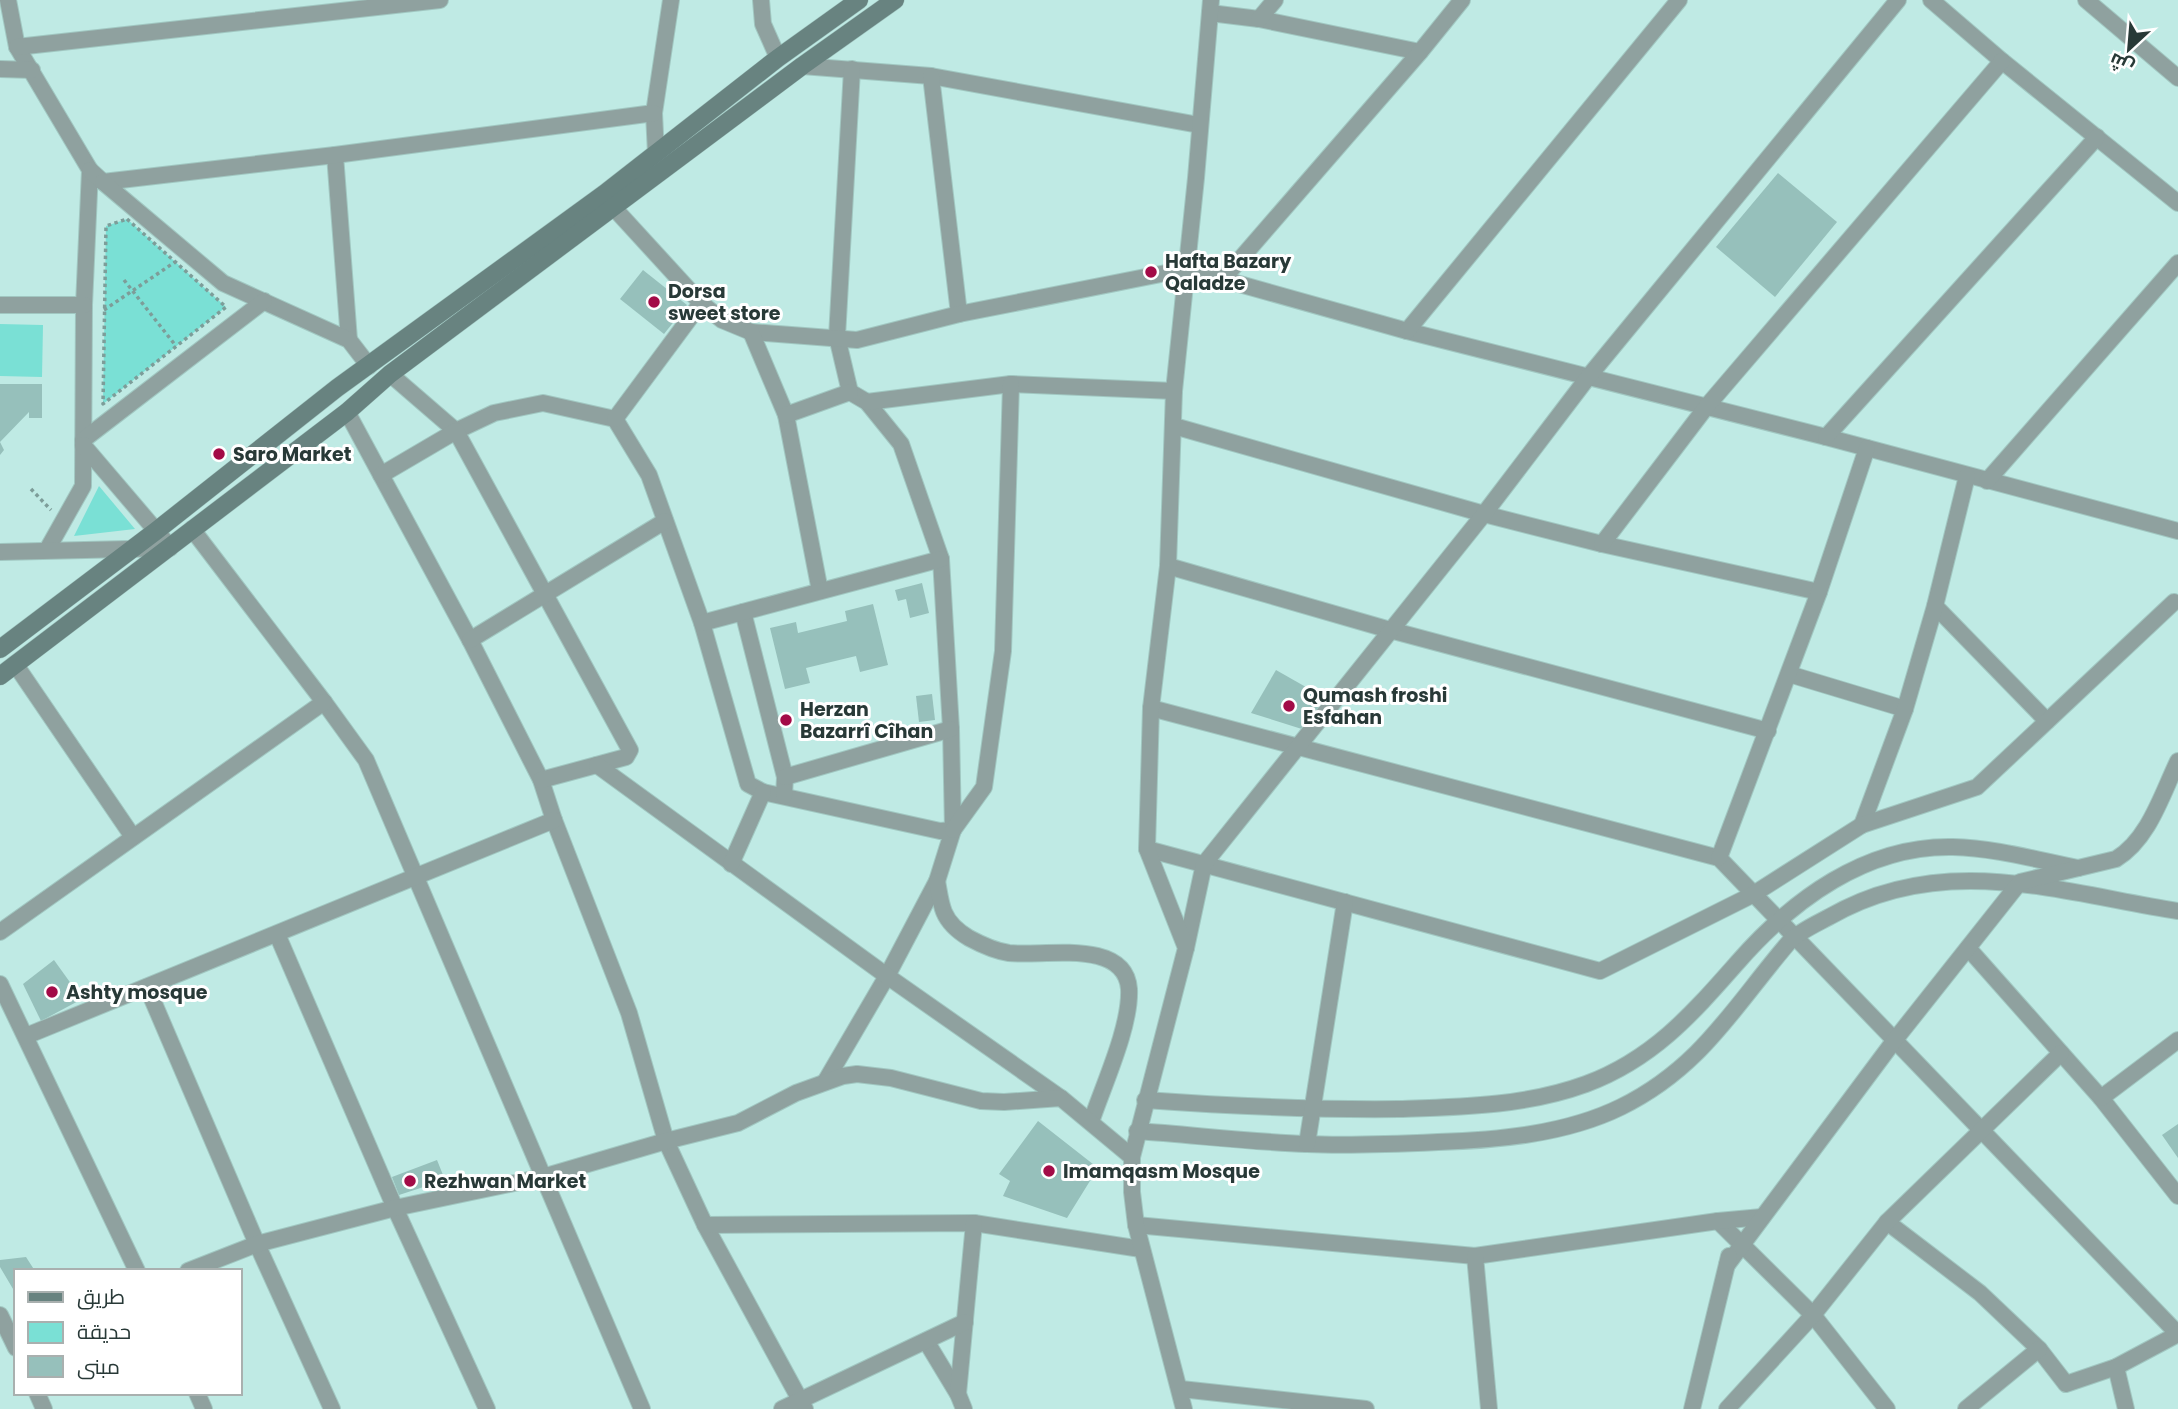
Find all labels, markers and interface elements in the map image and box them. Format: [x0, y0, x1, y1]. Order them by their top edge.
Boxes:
north arrow [2094, 14, 2164, 84]
text: ش [2105, 46, 2139, 81]
place label: Hafta Bazary Qaladze [1165, 248, 1292, 297]
marker: Hafta Bazary Qaladze [1143, 264, 1159, 280]
place label: Dorsa sweet store [668, 278, 781, 327]
marker: Dorsa sweet store [646, 294, 662, 310]
place label: Saro Market [233, 441, 352, 468]
marker: Saro Market [211, 446, 227, 462]
place label: Qumash froshi Esfahan [1303, 682, 1447, 731]
place label: Herzan Bazarrî Cîhan [800, 696, 933, 745]
marker: Qumash froshi Esfahan [1281, 698, 1297, 714]
marker: Herzan Bazarrî Cîhan [778, 712, 794, 728]
place label: Ashty mosque [66, 979, 208, 1006]
marker: Ashty mosque [44, 984, 60, 1000]
place label: Imamqasm Mosque [1063, 1158, 1260, 1185]
marker: Imamqasm Mosque [1041, 1163, 1057, 1179]
place label: Rezhwan Market [424, 1168, 586, 1195]
marker: Rezhwan Market [402, 1173, 418, 1189]
legend [14, 1269, 242, 1395]
text: طريق [77, 1282, 125, 1311]
text: حديقة [77, 1317, 131, 1346]
text: مبنى [77, 1352, 120, 1381]

